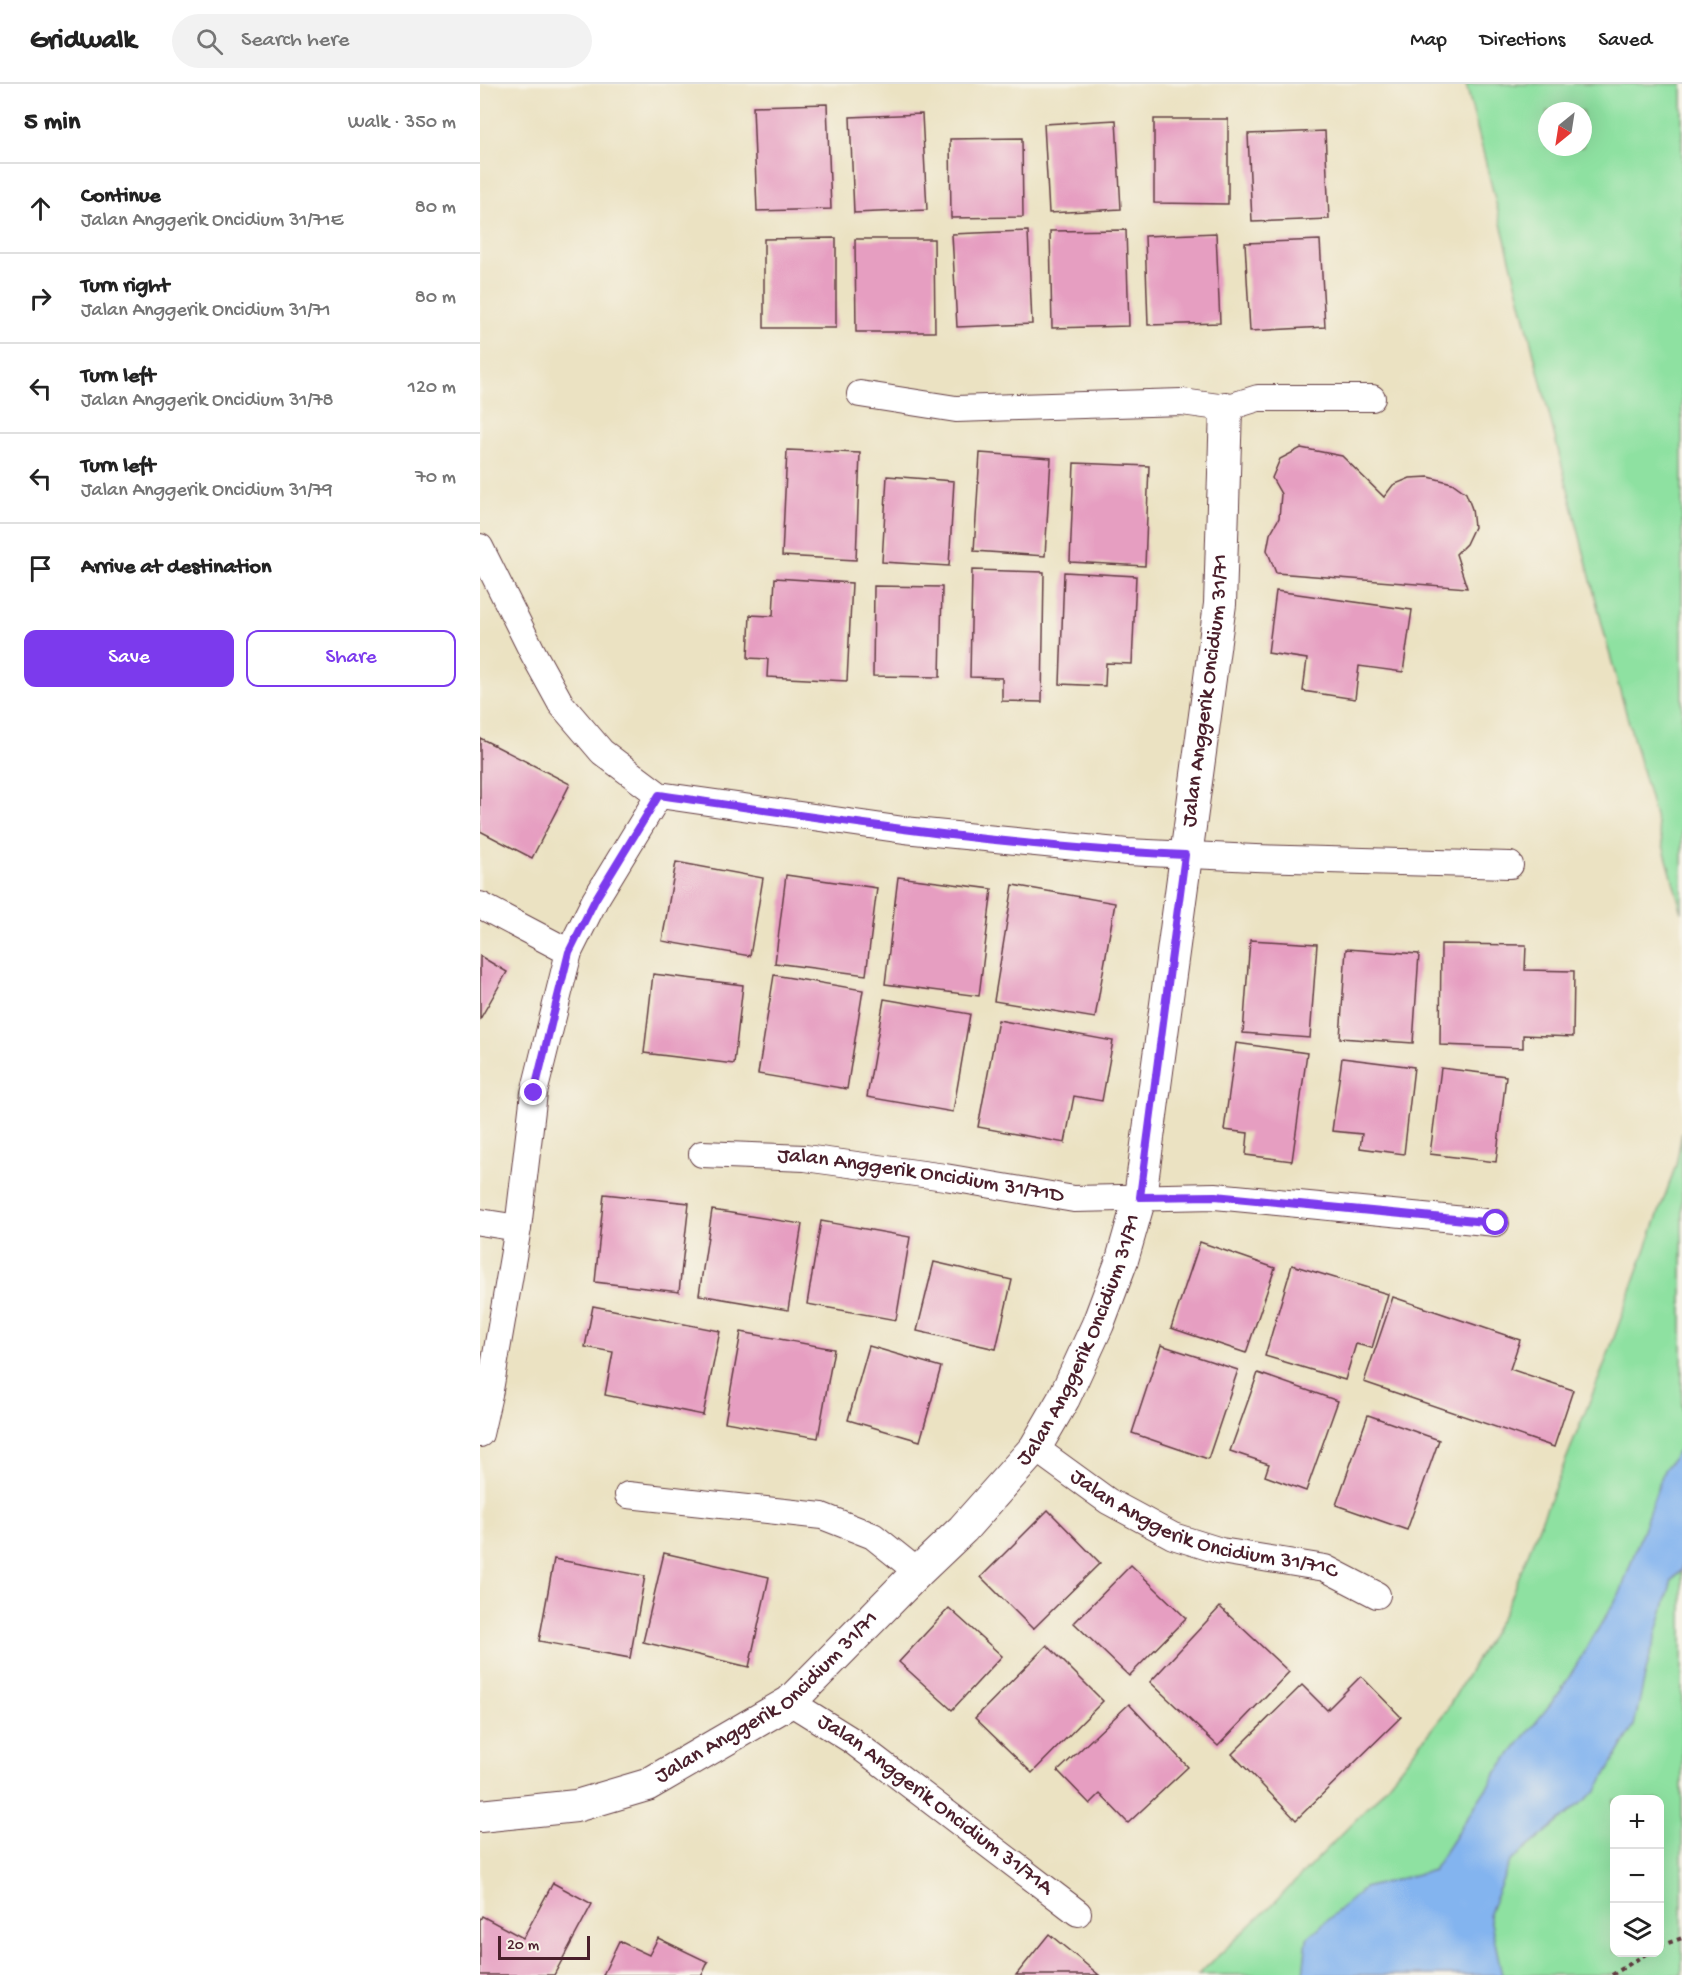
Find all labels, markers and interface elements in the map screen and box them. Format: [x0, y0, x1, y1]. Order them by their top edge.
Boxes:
search box [172, 14, 592, 68]
text: Gridwalk [30, 25, 136, 58]
icon: search [193, 25, 226, 58]
text: Search here [241, 28, 349, 54]
text: Map [1410, 29, 1447, 54]
text: Directions [1480, 29, 1565, 54]
text: Saved [1598, 29, 1652, 54]
north arrow [1538, 102, 1592, 156]
text: 5 min [24, 108, 80, 139]
text: Walk · 350 m [348, 112, 456, 135]
text: Continue [81, 184, 161, 210]
icon: ahead [24, 192, 57, 225]
text: 80 m [415, 197, 456, 220]
text: Jalan Anggerik Oncidium 31/71E [81, 210, 343, 233]
text: Turn right [81, 274, 169, 300]
icon: right [24, 282, 57, 315]
text: 80 m [415, 287, 456, 310]
text: Jalan Anggerik Oncidium 31/71 [81, 300, 331, 323]
text: Turn left [81, 364, 155, 390]
icon: left [24, 372, 57, 405]
text: 120 m [408, 377, 456, 400]
text: Jalan Anggerik Oncidium 31/78 [81, 390, 334, 413]
text: Turn left [81, 454, 155, 480]
icon: left [24, 462, 57, 495]
text: 70 m [415, 467, 456, 490]
text: Jalan Anggerik Oncidium 31/79 [81, 480, 333, 503]
icon: arrive [24, 552, 57, 585]
street label: Jalan Anggerik Oncidium 31/71 [1177, 554, 1235, 829]
text: Arrive at destination [81, 555, 271, 581]
button: Save [24, 630, 234, 687]
button: Share [246, 630, 456, 687]
route end [520, 1079, 546, 1105]
street label: Jalan Anggerik Oncidium 31/71D [777, 1144, 1066, 1210]
route start [1482, 1209, 1508, 1235]
street label: Jalan Anggerik Oncidium 31/71 [1012, 1211, 1147, 1472]
street label: Jalan Anggerik Oncidium 31/71C [1064, 1464, 1344, 1586]
street label: Jalan Anggerik Oncidium 31/71 [651, 1606, 885, 1790]
street label: Jalan Anggerik Oncidium 31/71A [812, 1709, 1059, 1903]
map controls [1610, 1795, 1664, 1957]
button: + [1610, 1795, 1664, 1849]
button: − [1610, 1849, 1664, 1903]
button: layers [1610, 1903, 1664, 1957]
scale bar [498, 1933, 590, 1960]
text: 20 m [507, 1937, 539, 1956]

